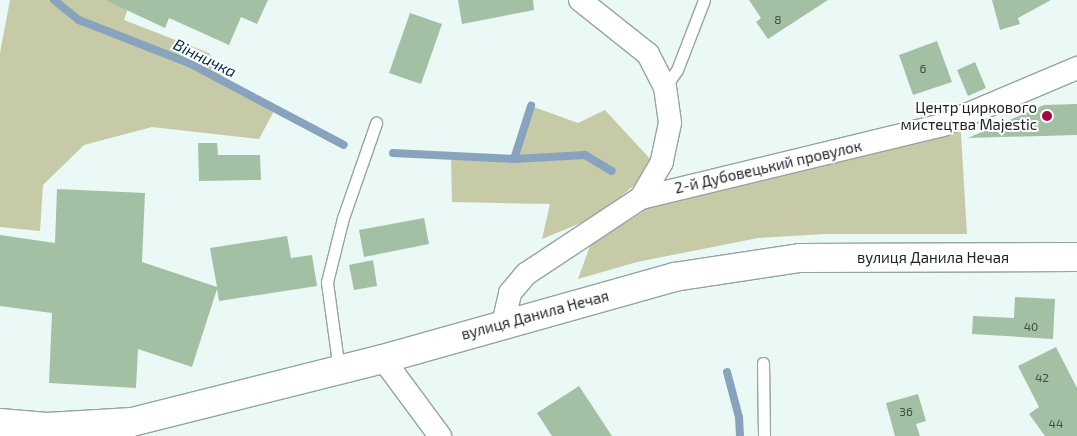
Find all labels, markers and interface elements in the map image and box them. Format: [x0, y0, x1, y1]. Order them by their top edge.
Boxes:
house number: 8 [774, 13, 782, 27]
water label: Вінничка [170, 35, 240, 81]
house number: 6 [920, 62, 926, 76]
place label: Центр циркового мистецтва Majestic [901, 98, 1037, 133]
marker: Центр циркового мистецтва Majestic [1041, 110, 1053, 122]
street label: 2-й Дубовецький провулок [673, 137, 863, 197]
street label: вулиця Данила Нечая [857, 249, 1009, 267]
street label: вулиця Данила Нечая [459, 287, 611, 343]
house number: 40 [1024, 320, 1038, 334]
house number: 42 [1035, 371, 1049, 385]
house number: 36 [899, 405, 913, 419]
house number: 44 [1049, 417, 1063, 431]

